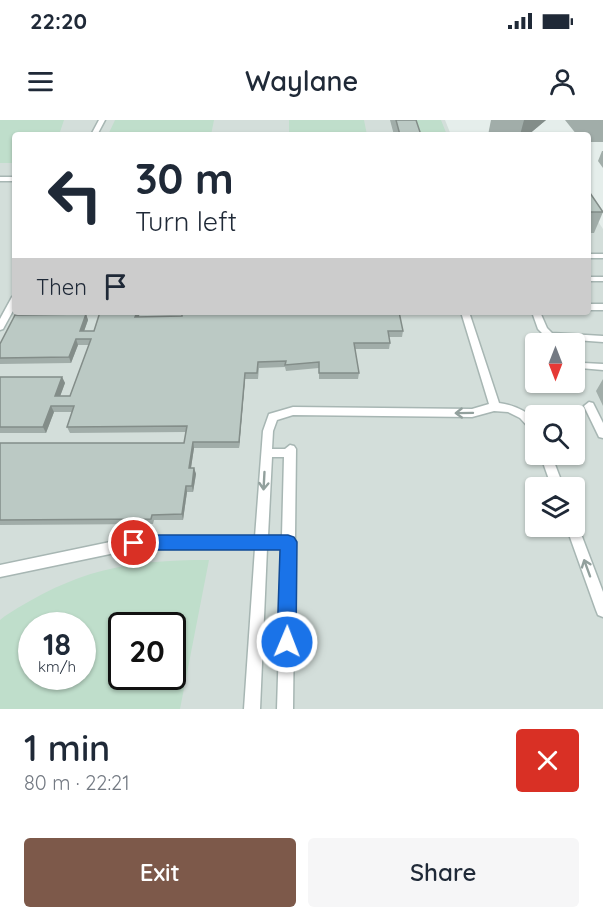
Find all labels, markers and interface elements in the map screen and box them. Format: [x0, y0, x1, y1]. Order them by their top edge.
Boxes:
text: 22:20 [30, 7, 87, 35]
text: Waylane [245, 64, 358, 98]
icon: menu [24, 65, 57, 98]
icon: person [546, 65, 579, 98]
text: 30 m [135, 152, 234, 205]
icon: left [36, 156, 114, 234]
text: Turn left [135, 204, 237, 238]
icon: arrive [99, 270, 132, 303]
text: Then [36, 273, 87, 301]
north arrow [525, 333, 585, 393]
map controls [525, 333, 585, 537]
button: search [525, 405, 585, 465]
one-way arrow [455, 407, 475, 419]
one-way arrow [259, 471, 270, 491]
button: layers [525, 477, 585, 537]
pin [108, 517, 159, 568]
icon: arrive [117, 526, 150, 559]
one-way arrow [581, 559, 592, 578]
position arrow [255, 610, 319, 674]
speed limit sign: 20 [108, 612, 186, 690]
text: 18 [43, 625, 71, 663]
text: km/h [38, 657, 76, 676]
text: 1 min [24, 725, 110, 770]
button: close [516, 729, 579, 792]
text: 80 m · 22:21 [24, 770, 130, 795]
button: Exit [24, 838, 296, 907]
button: Share [308, 838, 579, 907]

